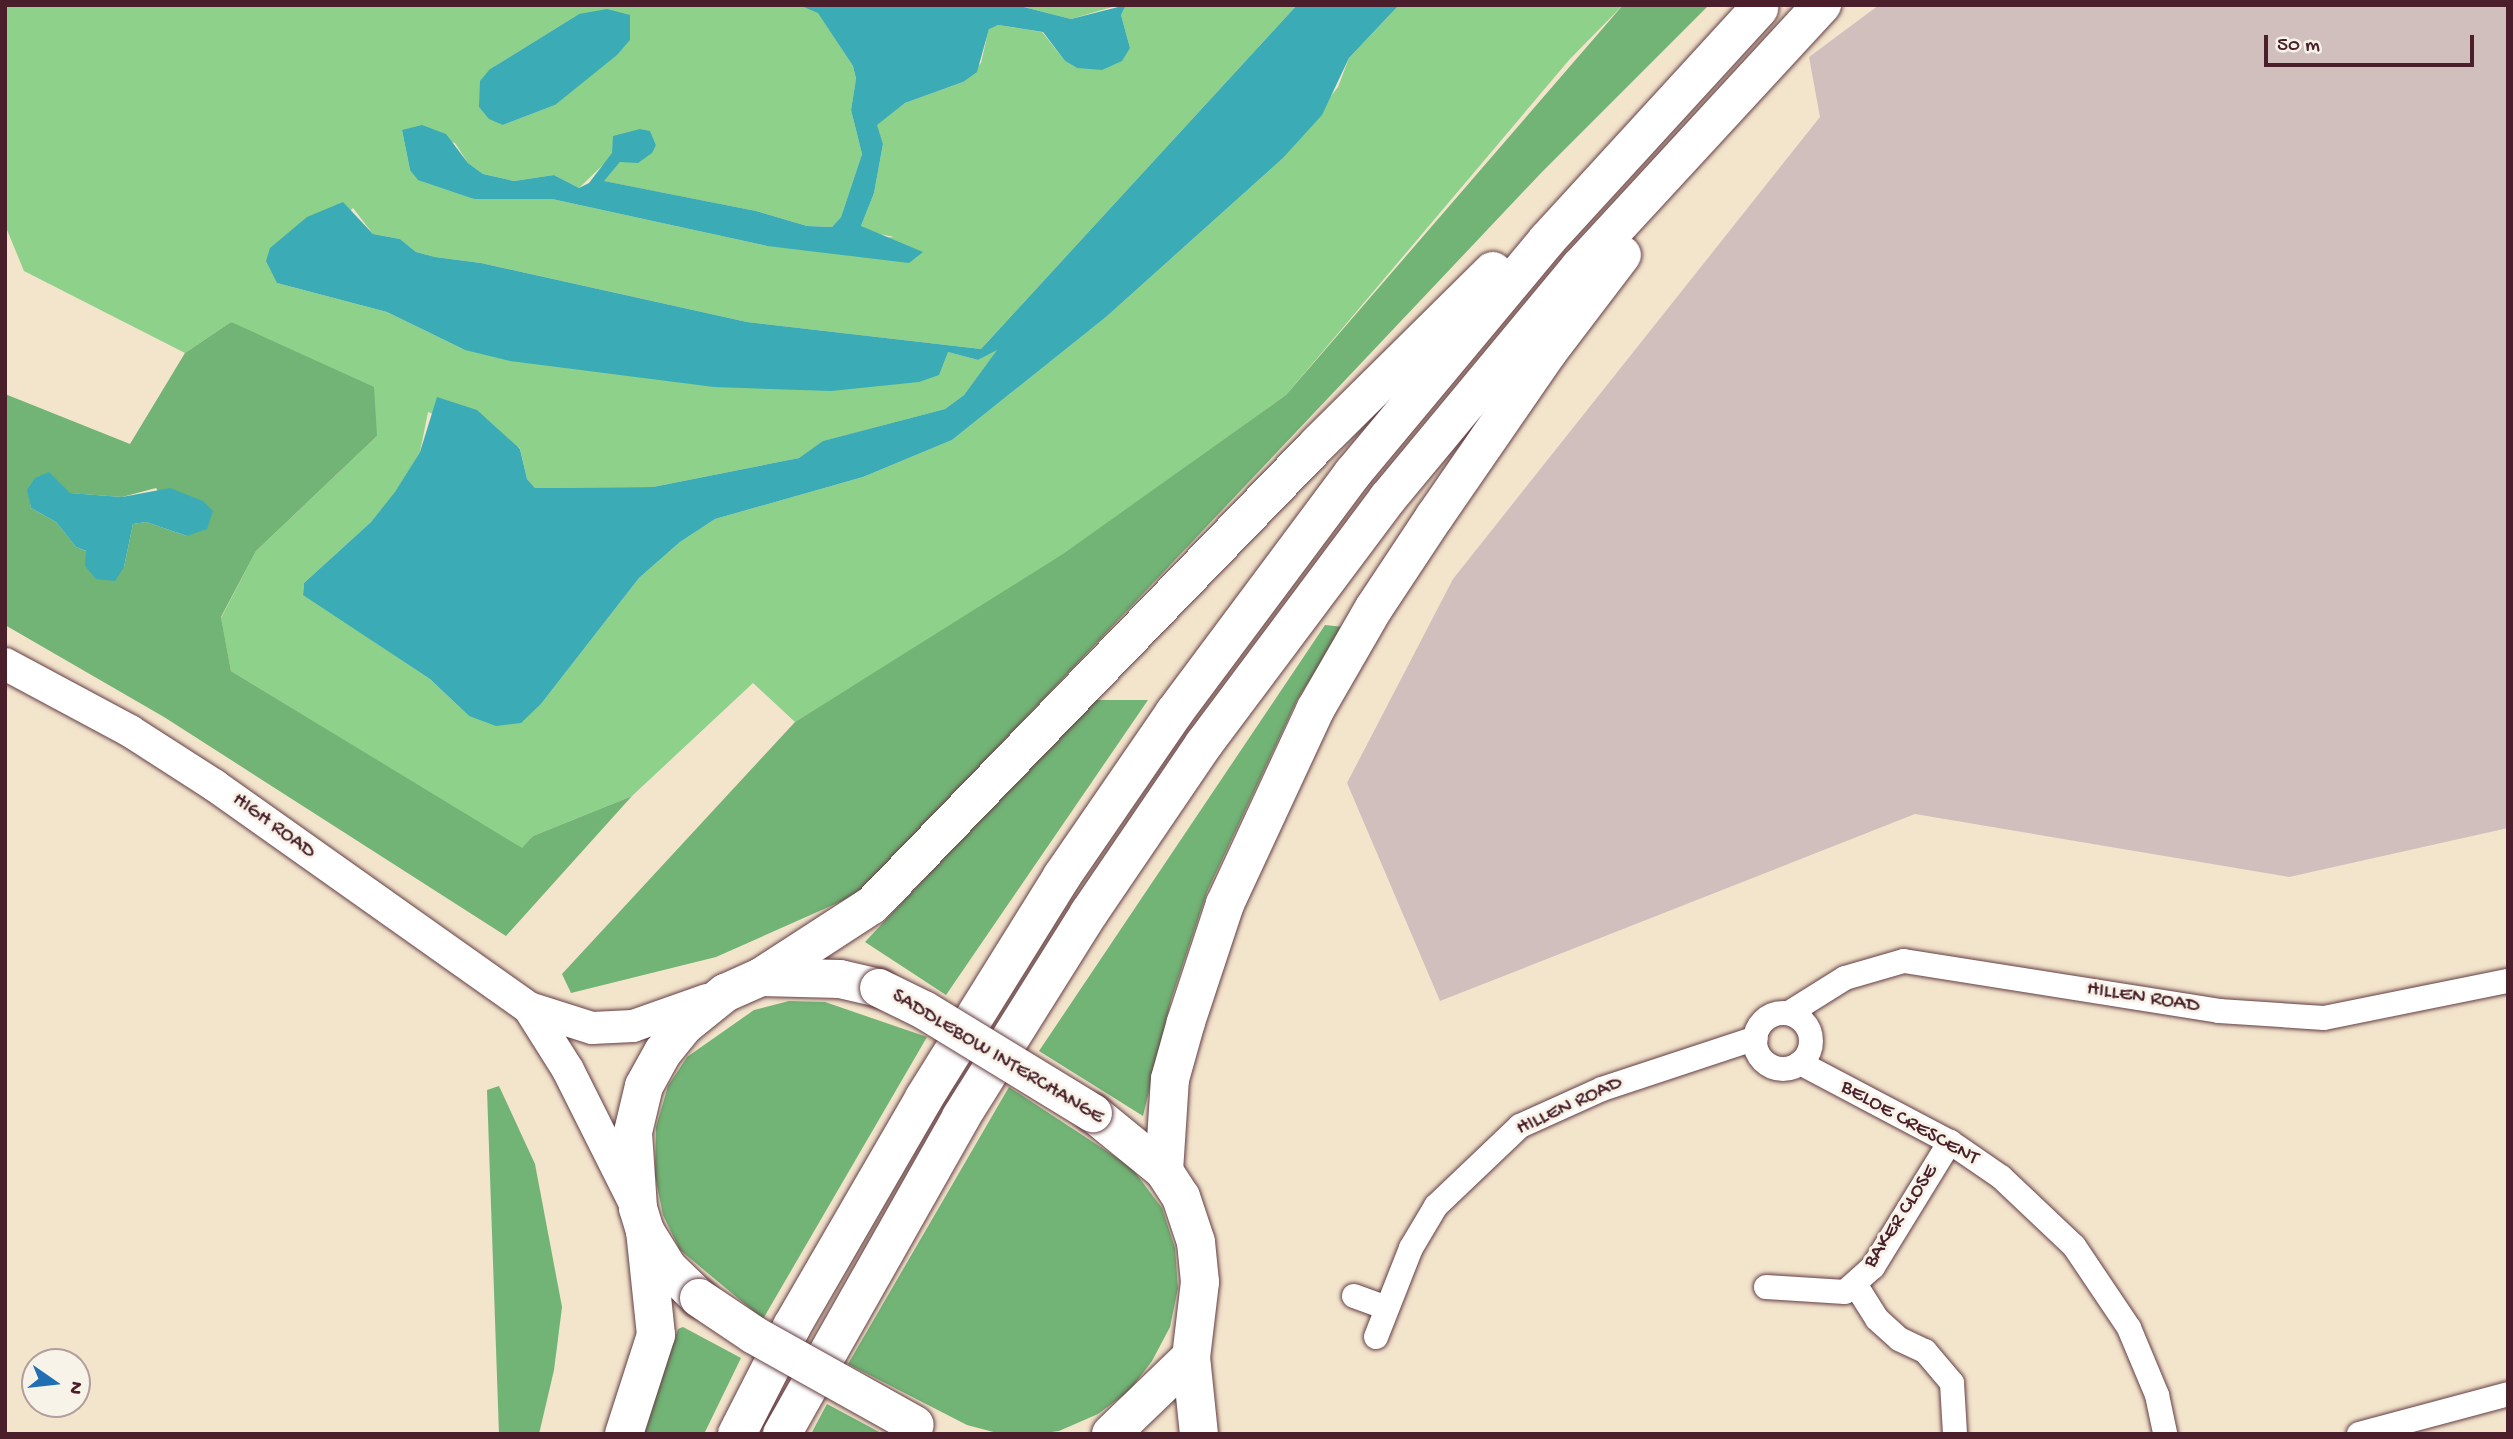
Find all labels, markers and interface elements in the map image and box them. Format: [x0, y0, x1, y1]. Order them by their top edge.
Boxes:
scale bar [2268, 21, 2478, 65]
text: 50 m [2277, 34, 2320, 59]
street label: HIGH ROAD [226, 788, 320, 866]
street label: HILLEN ROAD [2085, 978, 2201, 1020]
street label: SADDLEBOW INTERCHANGE [886, 985, 1108, 1131]
street label: HILLEN ROAD [1513, 1072, 1627, 1142]
street label: BELOE CRESCENT [1836, 1076, 1982, 1172]
street label: BAKER CLOSE [1859, 1161, 1945, 1273]
north arrow [21, 1348, 91, 1418]
text: N [62, 1379, 88, 1397]

